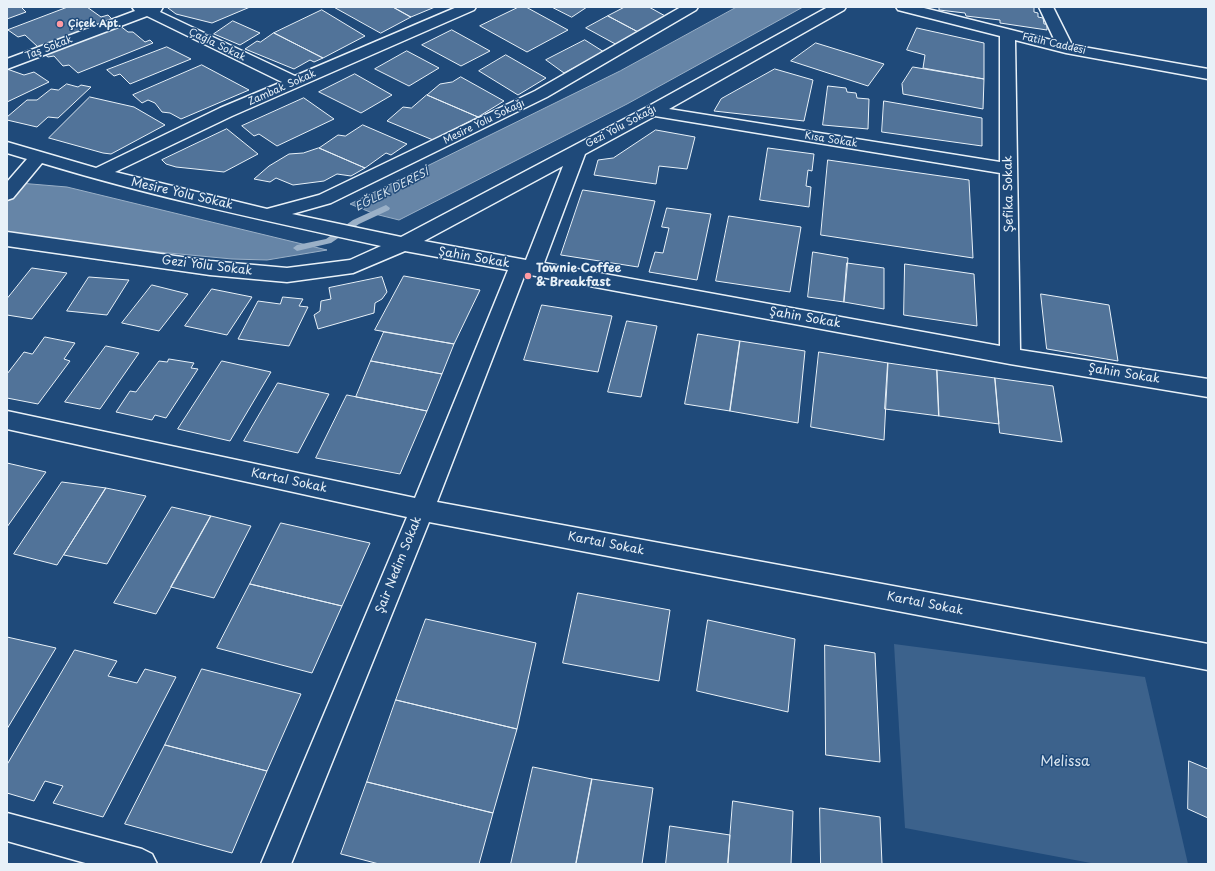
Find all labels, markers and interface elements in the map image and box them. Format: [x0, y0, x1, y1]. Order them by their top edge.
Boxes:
place label: Çiçek Apt. [68, 18, 121, 30]
marker: Çiçek Apt. [55, 19, 65, 29]
street label: Çağla Sokak [187, 26, 247, 64]
street label: Fatih Caddesi [1021, 31, 1087, 57]
street label: Taş Sokak [24, 34, 74, 62]
street label: Zambak Sokak [246, 68, 318, 108]
street label: Mesire Yolu Sokağı [441, 97, 527, 147]
street label: Gezi Yolu Sokağı [584, 103, 658, 151]
street label: Kısa Sokak [804, 130, 858, 150]
street label: Şefika Sokak [1001, 155, 1017, 233]
water label: EĞLEK DERESİ [353, 166, 431, 214]
street label: Mesire Yolu Sokak [130, 175, 234, 213]
street label: Şahin Sokak [437, 245, 511, 271]
street label: Gezi Yolu Sokak [161, 253, 253, 279]
place label: Townie Coffee & Breakfast [536, 262, 621, 290]
marker: Townie Coffee & Breakfast [523, 271, 533, 281]
street label: Şahin Sokak [768, 305, 842, 331]
street label: Şahin Sokak [1087, 361, 1161, 387]
street label: Kartal Sokak [250, 466, 328, 496]
street label: Şair Nedim Sokak [373, 514, 425, 616]
street label: Kartal Sokak [567, 530, 645, 558]
street label: Kartal Sokak [886, 590, 964, 618]
park label: Melissa [1040, 754, 1090, 770]

